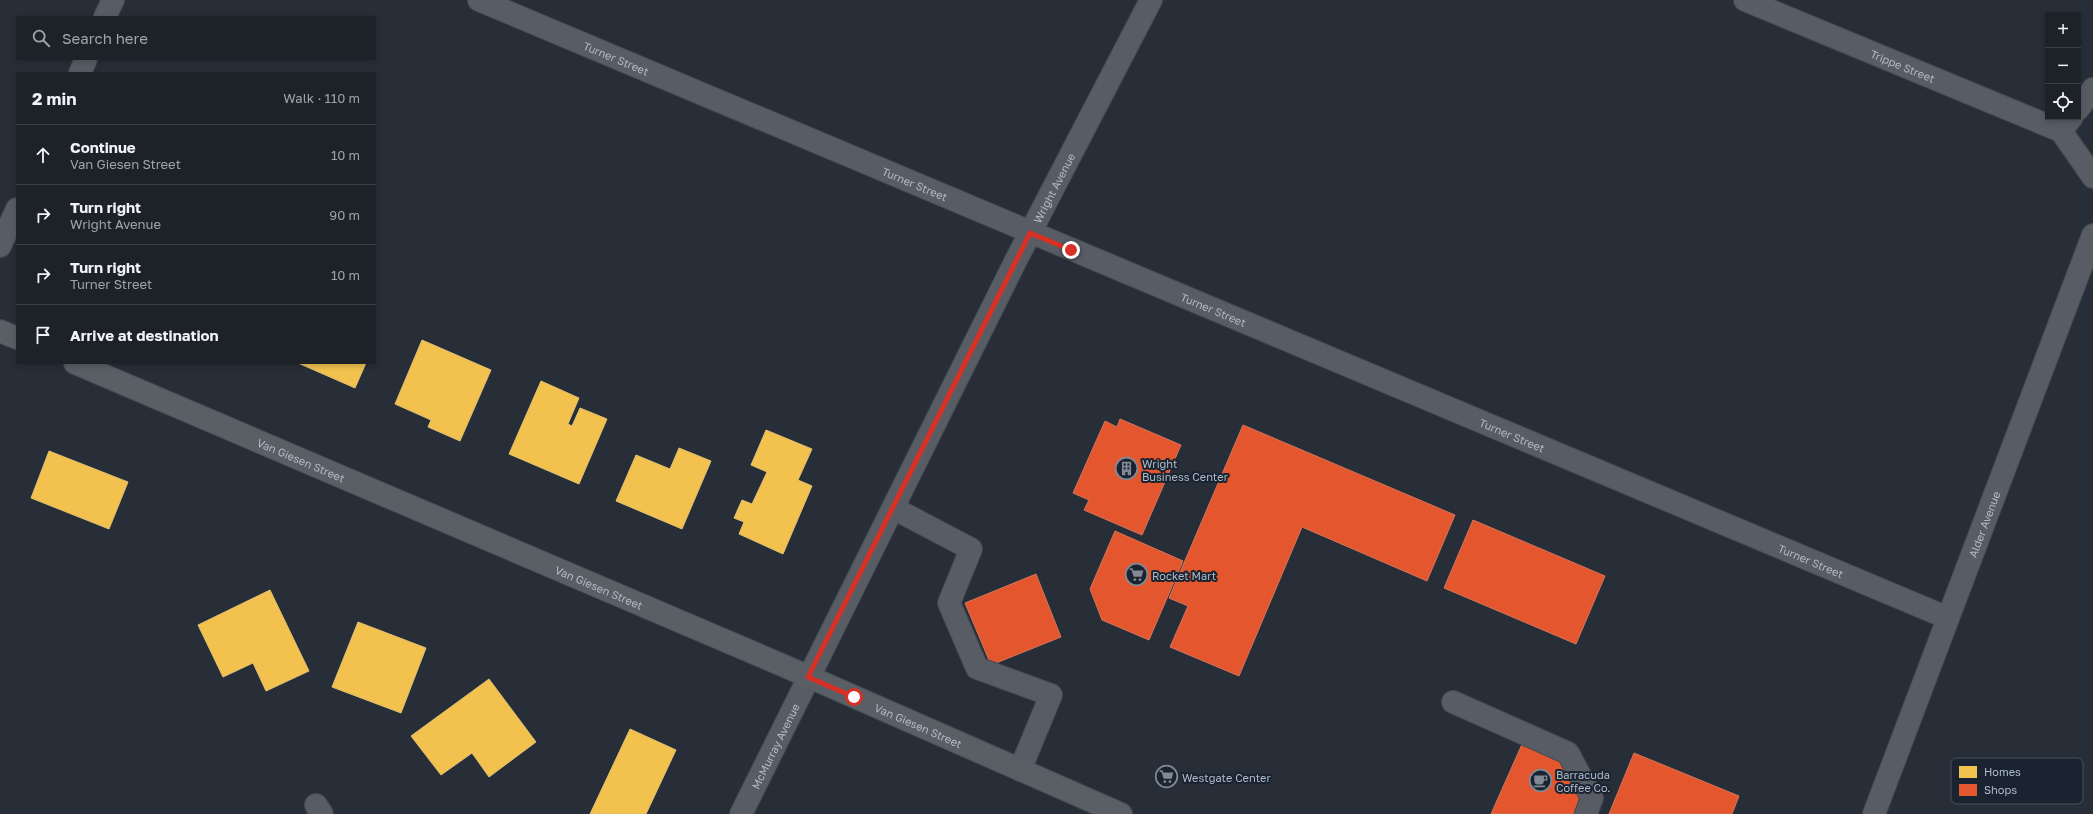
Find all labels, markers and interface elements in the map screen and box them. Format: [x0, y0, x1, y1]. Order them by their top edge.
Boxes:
map controls [2045, 12, 2081, 120]
button: + [2045, 12, 2081, 48]
search box [16, 16, 376, 60]
icon: search [30, 27, 52, 49]
text: Search here [62, 29, 148, 47]
street label: Turner Street [582, 38, 651, 77]
street label: Trippe Street [1869, 46, 1937, 85]
button: − [2045, 48, 2081, 84]
button: locate [2045, 84, 2081, 120]
text: 2 min [32, 88, 76, 109]
text: Walk · 110 m [283, 90, 360, 106]
text: Continue [70, 138, 136, 156]
icon: ahead [32, 144, 54, 166]
text: 10 m [331, 147, 360, 163]
street label: Wright Avenue [1030, 150, 1077, 225]
text: Van Giesen Street [70, 156, 181, 172]
street label: Turner Street [880, 164, 950, 203]
text: Turn right [70, 198, 141, 216]
icon: right [32, 204, 54, 226]
text: 90 m [329, 207, 360, 223]
text: Wright Avenue [70, 216, 161, 232]
route end [1062, 241, 1080, 259]
text: Turn right [70, 258, 141, 276]
icon: right [32, 264, 54, 286]
text: 10 m [331, 267, 360, 283]
text: Turner Street [70, 276, 152, 292]
street label: Turner Street [1179, 290, 1248, 329]
icon: arrive [32, 324, 54, 346]
text: Arrive at destination [70, 326, 219, 344]
street label: Turner Street [1478, 415, 1547, 454]
street label: Van Giesen Street [255, 435, 347, 484]
building icon: Wright Business Center [1114, 456, 1140, 482]
place label: Wright Business Center [1142, 457, 1229, 483]
street label: Alder Avenue [1965, 489, 2002, 559]
street label: Turner Street [1776, 541, 1846, 580]
street label: Van Giesen Street [553, 562, 645, 611]
supermarket icon: Rocket Mart [1123, 562, 1149, 588]
place label: Rocket Mart [1152, 569, 1216, 582]
route start [845, 688, 863, 706]
street label: Van Giesen Street [873, 700, 964, 750]
street label: McMurray Avenue [748, 701, 801, 791]
legend [1951, 758, 2083, 804]
supermarket icon: Westgate Center [1154, 764, 1180, 790]
text: Homes [1984, 765, 2021, 778]
cafe icon: Barracuda Coffee Co. [1527, 767, 1553, 793]
place label: Barracuda Coffee Co. [1556, 768, 1611, 794]
place label: Westgate Center [1182, 771, 1271, 784]
text: Shops [1984, 783, 2017, 796]

